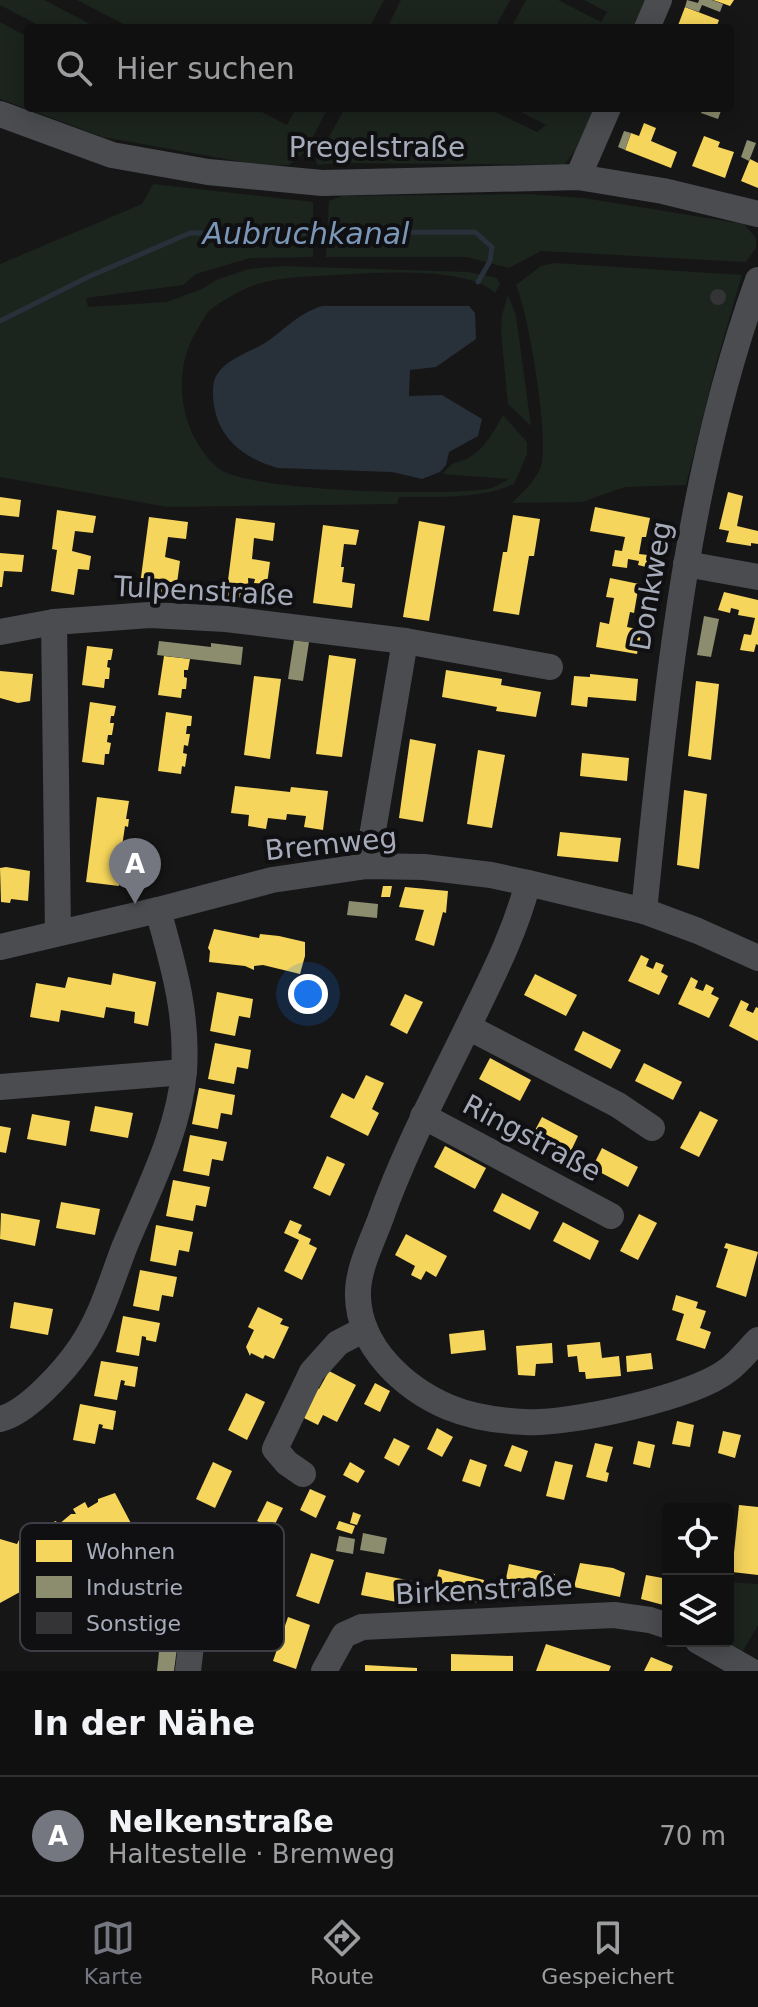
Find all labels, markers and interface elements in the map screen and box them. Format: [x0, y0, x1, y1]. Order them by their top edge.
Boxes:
search box [24, 24, 734, 112]
icon: search [52, 46, 96, 90]
text: Hier suchen [116, 51, 295, 86]
street label: Pregelstraße [289, 131, 465, 164]
water label: Aubruchkanal [201, 216, 410, 251]
street label: Donkweg [623, 519, 679, 653]
street label: Tulpenstraße [112, 570, 295, 612]
street label: Bremweg [263, 821, 399, 867]
pin: A [109, 838, 161, 904]
your location [288, 974, 328, 1014]
street label: Ringstraße [457, 1088, 607, 1188]
map controls [662, 1503, 734, 1647]
button: locate [662, 1503, 734, 1575]
legend [20, 1523, 284, 1651]
text: Wohnen [86, 1539, 175, 1564]
street label: Birkenstraße [394, 1569, 574, 1611]
text: Industrie [86, 1575, 183, 1600]
button: layers [662, 1575, 734, 1647]
text: Sonstige [86, 1611, 181, 1636]
text: In der Nähe [32, 1703, 255, 1743]
text: Nelkenstraße [108, 1804, 334, 1839]
text: A [48, 1821, 68, 1851]
text: 70 m [659, 1821, 726, 1851]
text: Haltestelle · Bremweg [108, 1839, 395, 1869]
tab: Karte [84, 1916, 142, 1989]
tab: Route [310, 1916, 374, 1989]
tab: Gespeichert [541, 1916, 674, 1989]

